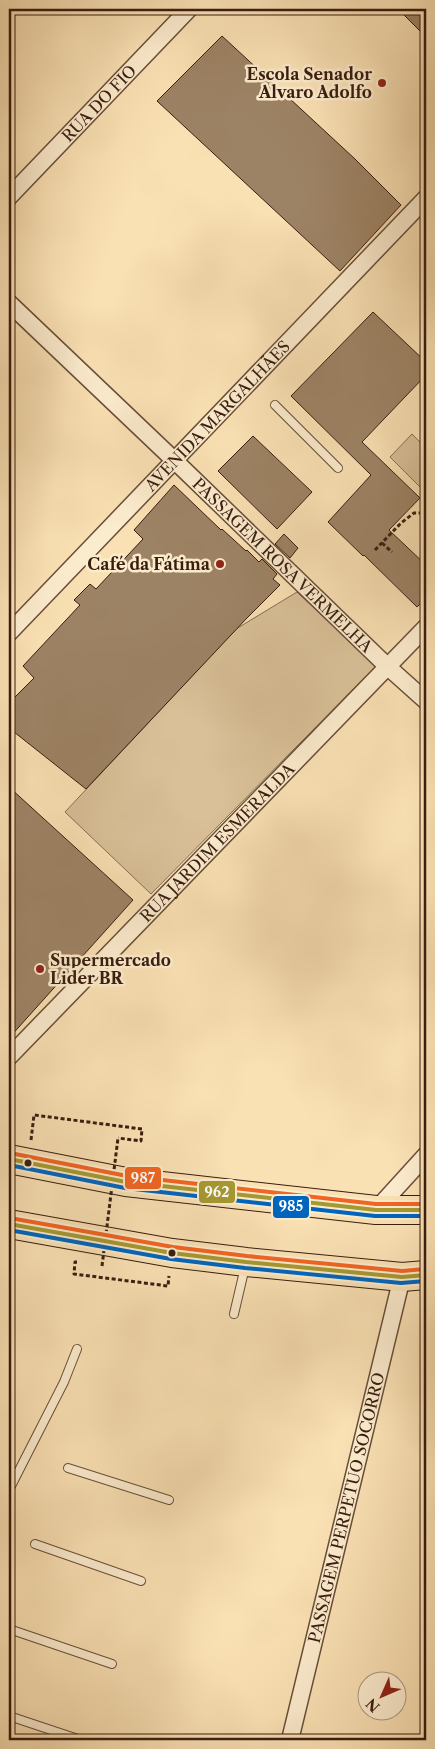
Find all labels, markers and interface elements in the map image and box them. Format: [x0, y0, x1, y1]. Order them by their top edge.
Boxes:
street label: RUA DO FIO [57, 60, 140, 146]
place label: Escola Senador Alvaro Adolfo [247, 64, 372, 102]
marker: Escola Senador Alvaro Adolfo [376, 77, 388, 89]
street label: AVENIDA MARGALHÃES [140, 336, 294, 496]
street label: PASSAGEM ROSA VERMELHA [188, 474, 378, 658]
place label: Café da Fátima [87, 554, 211, 574]
marker: Café da Fátima [214, 558, 226, 570]
street label: RUA JARDIM ESMERALDA [136, 758, 299, 926]
place label: Supermercado Lider BR [50, 950, 171, 988]
marker: Supermercado Lider BR [34, 963, 46, 975]
unlabelled marker [23, 1158, 33, 1168]
line badge: 987 [124, 1166, 162, 1190]
text: 987 [131, 1169, 156, 1187]
line badge: 962 [198, 1180, 236, 1204]
text: 962 [205, 1183, 229, 1201]
line badge: 985 [272, 1195, 310, 1219]
text: 985 [279, 1197, 304, 1215]
unlabelled marker [167, 1248, 177, 1258]
street label: PASSAGEM PERPETUO SOCORRO [304, 1370, 389, 1645]
north arrow [358, 1672, 408, 1722]
text: N [362, 1695, 383, 1716]

